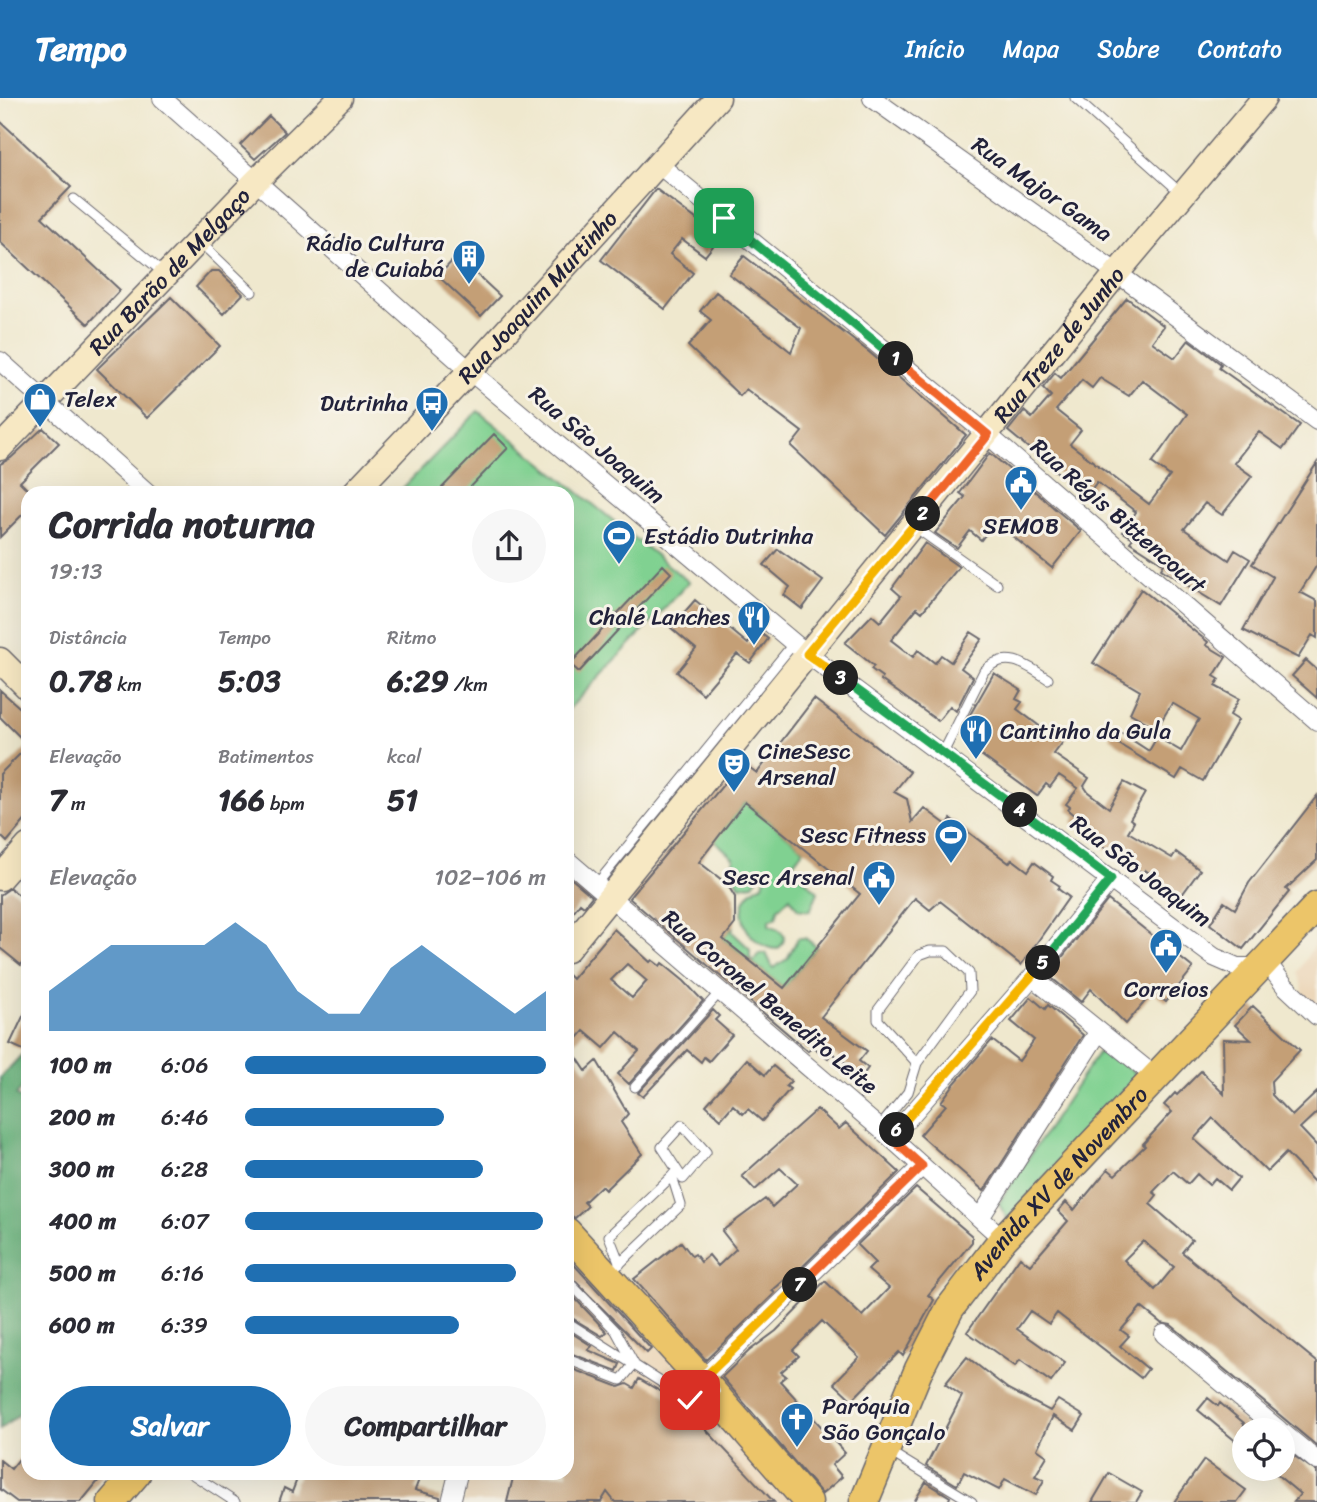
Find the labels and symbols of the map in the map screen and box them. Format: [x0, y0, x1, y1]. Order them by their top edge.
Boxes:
street label: Rua Major Gama [963, 125, 1122, 253]
street label: Rua Barão de Melgaço [78, 177, 261, 365]
pin [694, 188, 754, 248]
street label: Rua Joaquim Murtinho [447, 200, 628, 394]
place label: Rádio Cultura de Cuiabá [307, 223, 444, 290]
building icon: Rádio Cultura de Cuiabá [450, 237, 488, 286]
street label: Rua Treze de Junho [982, 257, 1136, 432]
pin: 1 [878, 342, 914, 376]
street label: Rua São Joaquim [519, 375, 675, 515]
place label: Telex [64, 379, 117, 420]
shop icon: Telex [21, 380, 59, 429]
place label: Dutrinha [320, 383, 408, 424]
bus stop icon: Dutrinha [413, 384, 451, 433]
street label: Rua Régis Bittencourt [1021, 428, 1217, 606]
public building icon: SEMOB [1002, 463, 1040, 512]
pin: 2 [906, 496, 940, 532]
place label: SEMOB [983, 506, 1059, 547]
place label: Estádio Dutrinha [644, 516, 814, 557]
sports icon: Estádio Dutrinha [600, 517, 638, 566]
place label: Chalé Lanches [589, 597, 731, 638]
restaurant icon: Chalé Lanches [735, 598, 773, 647]
pin: 3 [824, 660, 858, 696]
place label: Cantinho da Gula [1000, 711, 1171, 752]
restaurant icon: Cantinho da Gula [957, 712, 995, 761]
place label: CineSesc Arsenal [757, 731, 851, 798]
theatre icon: CineSesc Arsenal [715, 745, 753, 794]
pin: 4 [1002, 792, 1038, 828]
street label: Rua São Joaquim [1061, 804, 1221, 938]
place label: Sesc Fitness [800, 815, 927, 856]
sports icon: Sesc Fitness [932, 816, 970, 865]
place label: Sesc Arsenal [722, 857, 854, 898]
public building icon: Sesc Arsenal [860, 858, 898, 907]
street label: Rua Coronel Benedito Leite [653, 899, 887, 1105]
public building icon: Correios [1147, 926, 1185, 975]
pin: 5 [1026, 946, 1060, 980]
place label: Correios [1124, 969, 1209, 1010]
street label: Avenida XV de Novembro [957, 1076, 1158, 1290]
pin: 6 [880, 1112, 914, 1148]
pin: 7 [782, 1268, 818, 1302]
pin [660, 1370, 720, 1430]
place label: Paróquia São Gonçalo [822, 1386, 946, 1453]
church icon: Paróquia São Gonçalo [778, 1400, 816, 1449]

